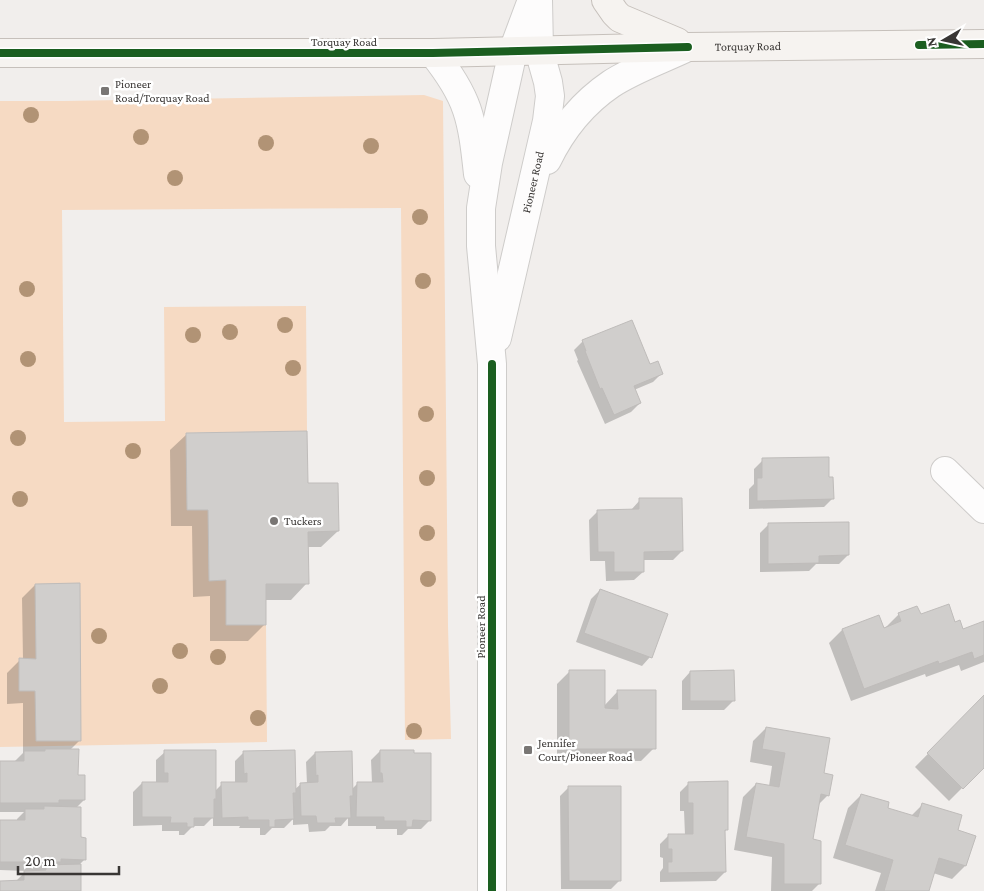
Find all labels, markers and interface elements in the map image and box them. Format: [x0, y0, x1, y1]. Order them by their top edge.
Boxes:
north arrow [919, 15, 969, 65]
street label: Torquay Road [311, 35, 378, 49]
text: N [922, 36, 940, 48]
street label: Torquay Road [715, 39, 782, 54]
place label: Pioneer Road/Torquay Road [115, 77, 210, 105]
marker: Pioneer Road/Torquay Road [99, 85, 111, 97]
street label: Pioneer Road [519, 149, 547, 214]
place label: Tuckers [284, 514, 322, 528]
marker: Tuckers [268, 515, 280, 527]
street label: Pioneer Road [474, 595, 488, 658]
place label: Jennifer Court/Pioneer Road [537, 736, 633, 764]
marker: Jennifer Court/Pioneer Road [522, 744, 534, 756]
scale bar [18, 844, 119, 876]
text: 20 m [25, 853, 56, 869]

